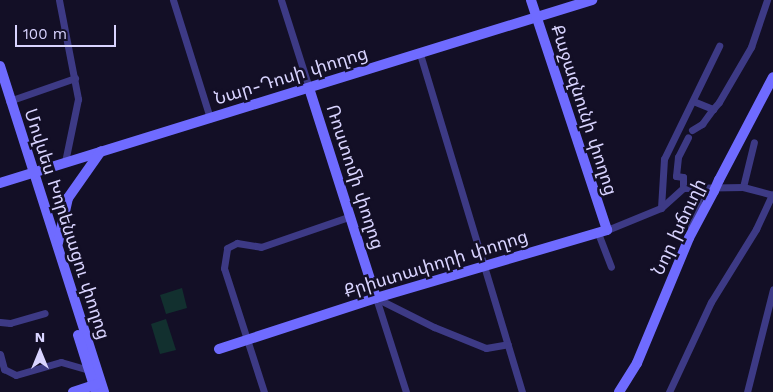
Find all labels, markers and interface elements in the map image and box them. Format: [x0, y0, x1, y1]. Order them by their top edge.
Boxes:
scale bar [18, 15, 119, 47]
street label: Քաջազնունի փողոց [546, 22, 622, 198]
text: 100 m [23, 25, 67, 43]
street label: Նար-Դոսի փողոց [212, 42, 370, 110]
street label: Ռոստոմի փողոց [321, 102, 389, 252]
street label: Մովսես Խորենացու փողոց [19, 106, 115, 342]
street label: Նոր խճուղի [647, 175, 711, 279]
street label: Քրիստափորի փողոց [341, 226, 531, 302]
north arrow [15, 327, 65, 377]
text: N [35, 329, 45, 345]

